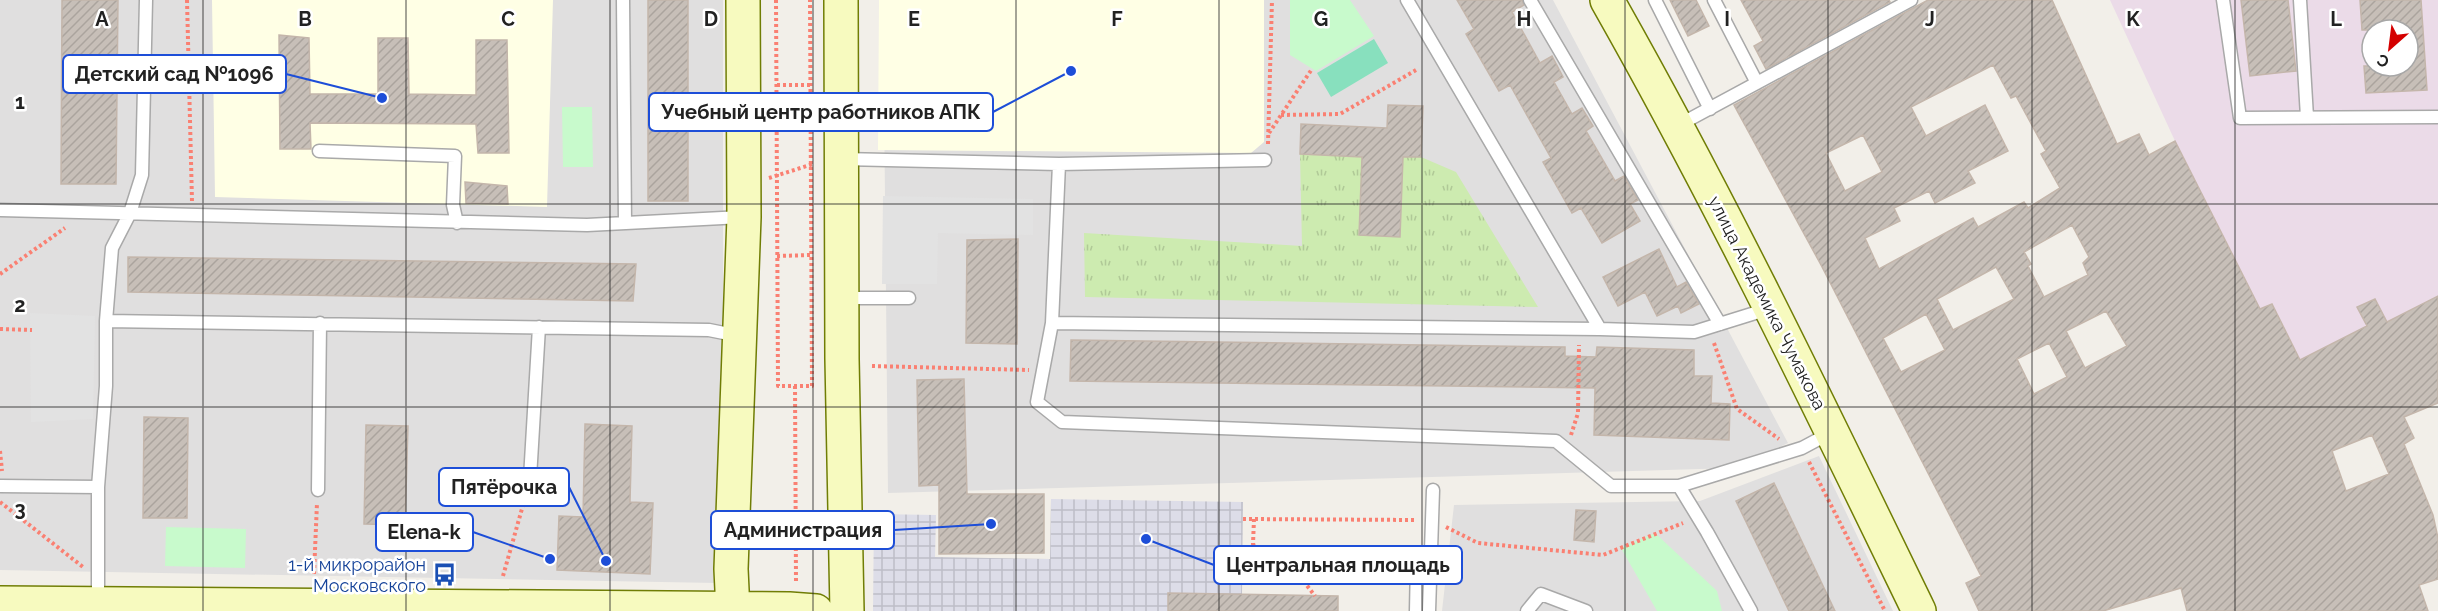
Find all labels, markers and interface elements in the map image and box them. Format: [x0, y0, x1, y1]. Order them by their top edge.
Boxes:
text: A [95, 7, 109, 31]
text: B [298, 7, 312, 31]
text: C [501, 7, 515, 31]
text: D [704, 7, 718, 31]
text: E [908, 7, 920, 31]
text: F [1111, 7, 1123, 31]
text: G [1314, 7, 1328, 31]
text: H [1517, 7, 1531, 31]
text: I [1724, 7, 1730, 31]
text: J [1925, 7, 1935, 31]
text: K [2126, 7, 2140, 31]
text: L [2330, 7, 2342, 31]
north arrow [2360, 18, 2420, 78]
text: С [2374, 50, 2393, 72]
callout: Детский сад №1096 [63, 55, 286, 93]
text: Детский сад №1096 [74, 62, 274, 86]
text: 1 [15, 90, 25, 114]
callout: Учебный центр работников АПК [649, 93, 993, 131]
text: Учебный центр работников АПК [660, 100, 981, 124]
street label: улица Академика Чумакова [1704, 192, 1831, 413]
text: 2 [14, 293, 26, 317]
callout: Пятёрочка [439, 468, 569, 506]
text: Пятёрочка [451, 475, 557, 499]
text: 3 [14, 497, 26, 521]
callout: Администрация [711, 511, 894, 549]
callout: Elena-k [376, 513, 473, 551]
text: Администрация [724, 518, 882, 542]
text: Elena-k [387, 520, 462, 544]
callout: Центральная площадь [1214, 546, 1462, 584]
text: Центральная площадь [1226, 553, 1450, 577]
place label: 1-й микрорайон Московского [288, 554, 426, 596]
bus stop icon: 1-й микрорайон Московского [431, 562, 457, 588]

